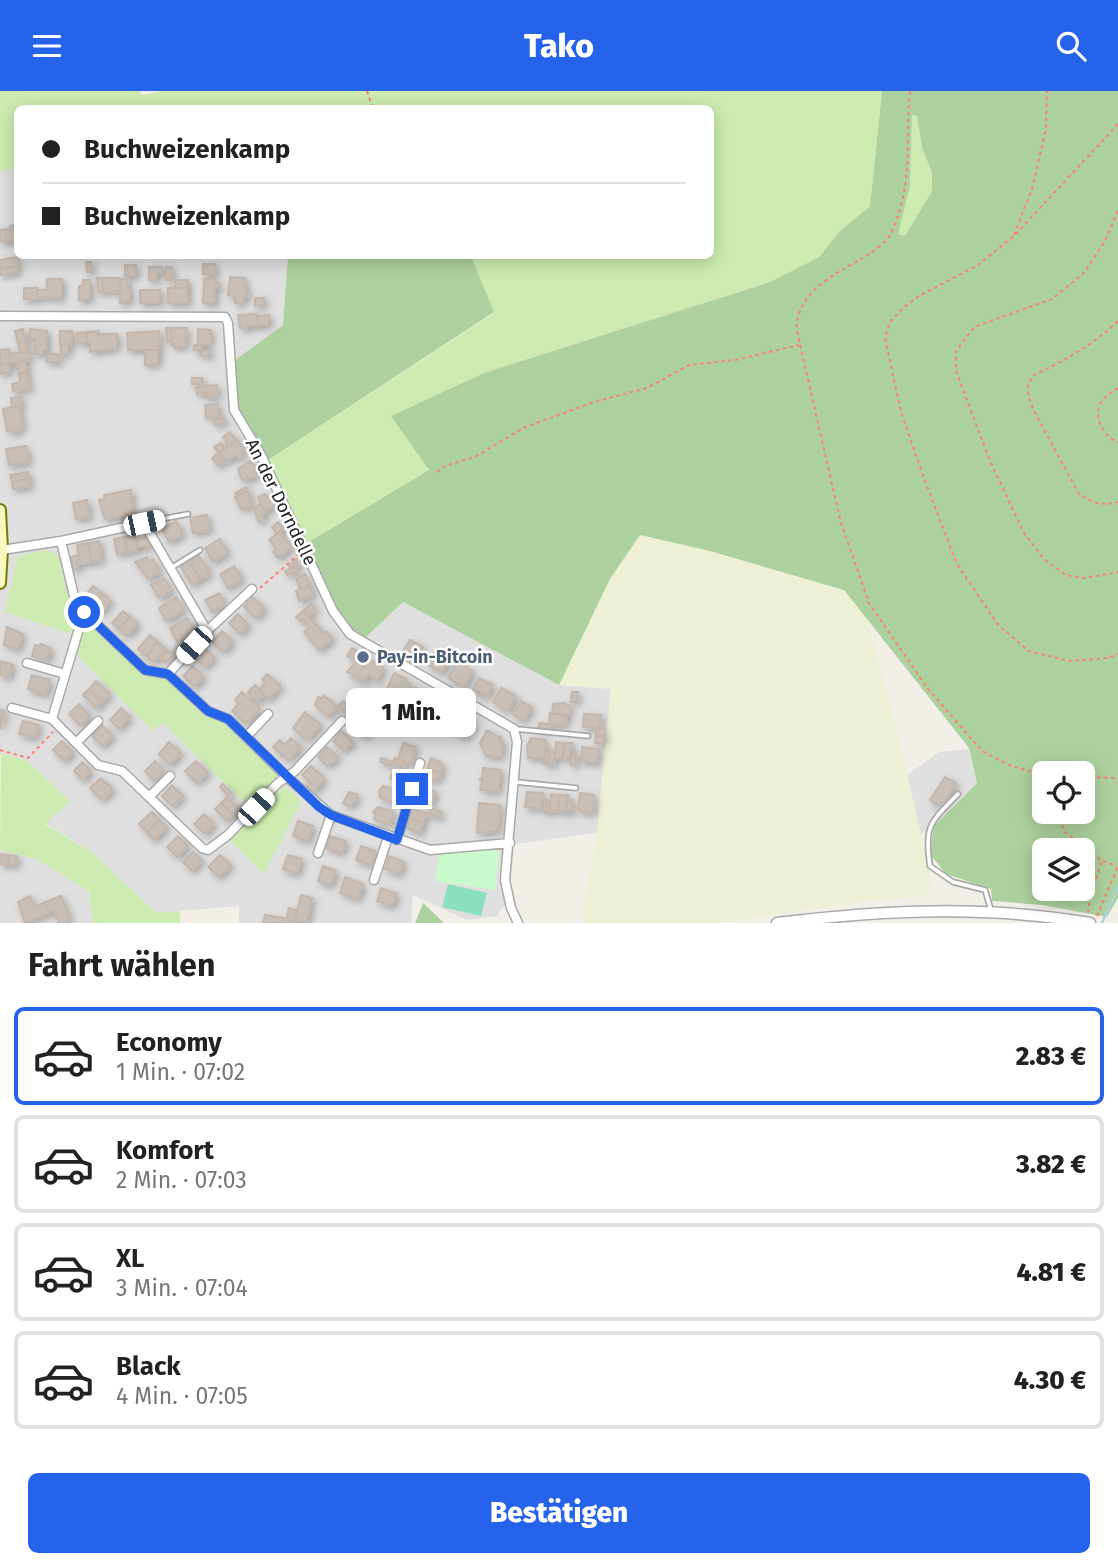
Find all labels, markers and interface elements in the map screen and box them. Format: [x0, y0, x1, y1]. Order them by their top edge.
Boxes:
icon: menu [28, 27, 66, 65]
text: Tako [524, 27, 594, 65]
icon: search [1052, 27, 1090, 65]
text: Buchweizenkamp [84, 134, 290, 165]
text: Buchweizenkamp [84, 201, 290, 232]
street label: An der Dorndelle [241, 435, 321, 569]
car [122, 508, 167, 538]
route start [68, 596, 100, 628]
car [173, 622, 216, 668]
place label: Pay-in-Bitcoin [377, 646, 493, 668]
marker: Pay-in-Bitcoin [355, 649, 371, 665]
callout: 1 Min. [347, 687, 477, 737]
text: 1 Min. [381, 698, 441, 726]
map controls [1032, 761, 1095, 901]
button: locate [1032, 761, 1095, 824]
route end [396, 773, 428, 805]
car [234, 784, 279, 830]
button: layers [1032, 838, 1095, 901]
text: Fahrt wählen [28, 946, 215, 984]
icon: car [32, 1025, 95, 1088]
text: Economy [116, 1027, 222, 1058]
text: 2.83 € [1016, 1041, 1086, 1072]
text: 1 Min. · 07:02 [116, 1058, 245, 1086]
icon: car [32, 1133, 95, 1196]
text: Komfort [116, 1135, 214, 1166]
text: 3.82 € [1016, 1149, 1086, 1180]
text: 2 Min. · 07:03 [116, 1166, 247, 1194]
icon: car [32, 1241, 95, 1304]
text: XL [116, 1243, 144, 1274]
text: 4.81 € [1017, 1257, 1086, 1288]
text: 3 Min. · 07:04 [116, 1274, 248, 1302]
icon: car [32, 1349, 95, 1412]
text: Black [116, 1351, 181, 1382]
text: 4.30 € [1014, 1365, 1086, 1396]
text: 4 Min. · 07:05 [116, 1382, 248, 1410]
button: Bestätigen [28, 1473, 1090, 1553]

